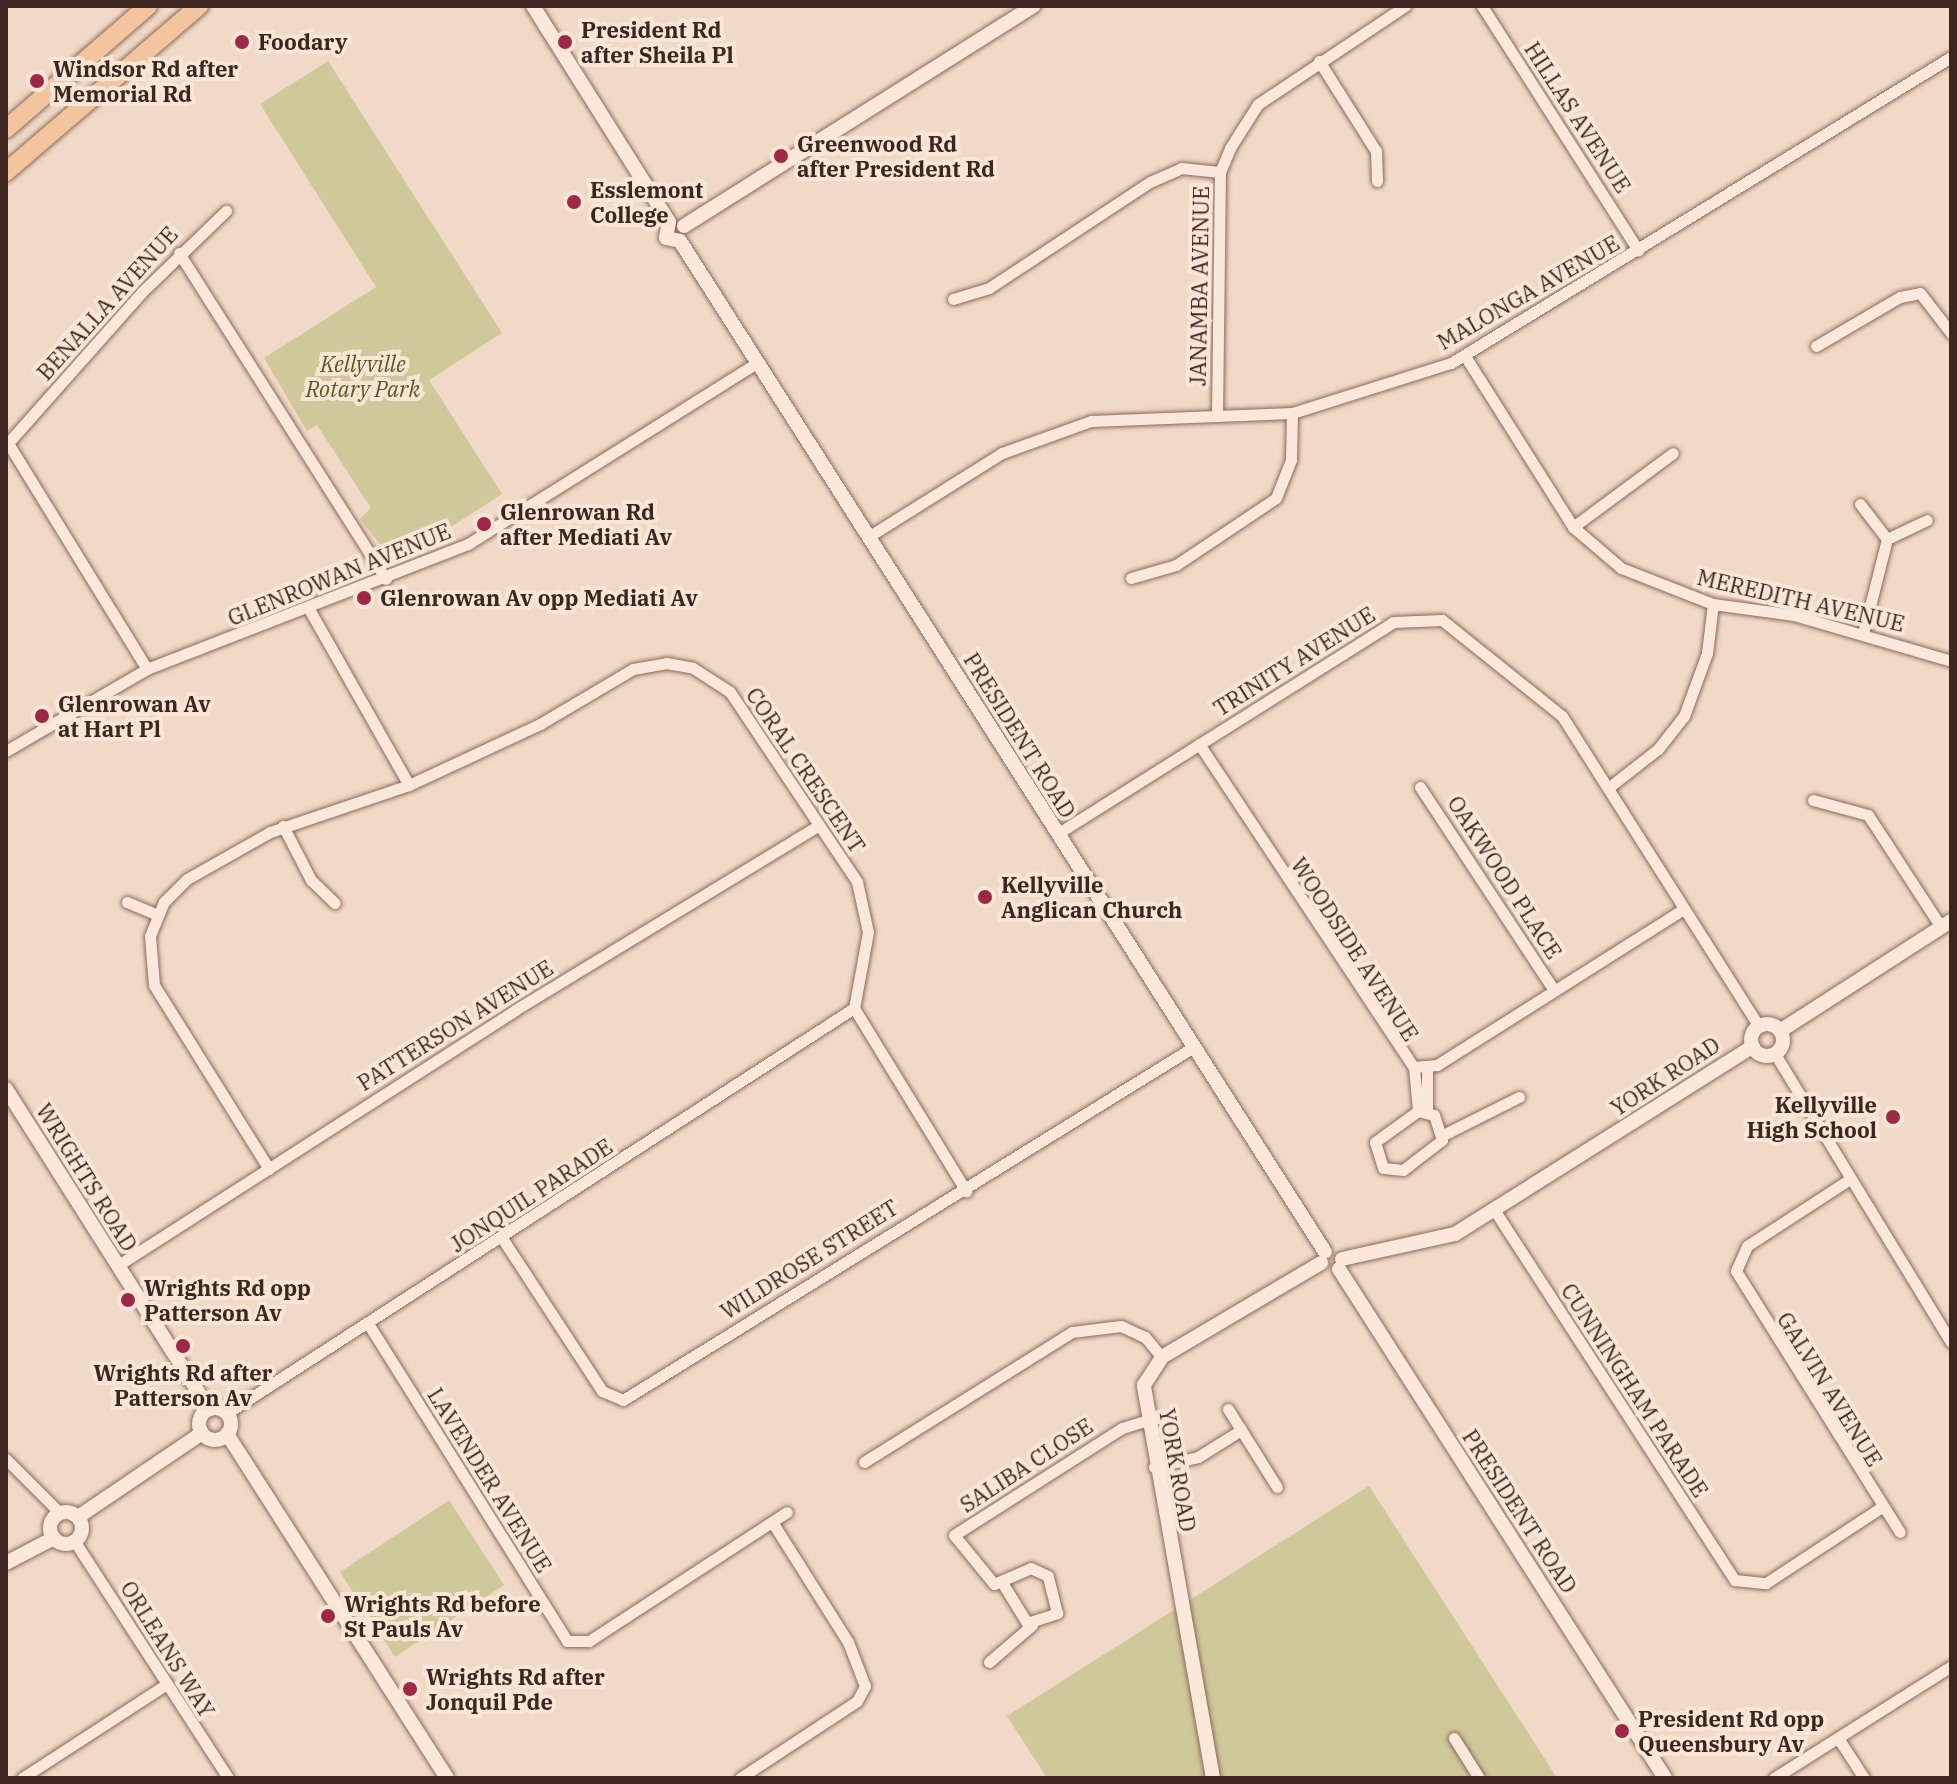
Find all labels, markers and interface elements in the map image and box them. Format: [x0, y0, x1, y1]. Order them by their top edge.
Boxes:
place label: President Rd after Sheila Pl [581, 16, 734, 68]
place label: Foodary [258, 29, 348, 55]
marker: Foodary [233, 33, 251, 51]
marker: President Rd after Sheila Pl [556, 33, 574, 51]
street label: HILLAS AVENUE [1519, 37, 1637, 197]
place label: Windsor Rd after Memorial Rd [53, 55, 238, 106]
marker: Windsor Rd after Memorial Rd [28, 72, 46, 90]
place label: Greenwood Rd after President Rd [797, 130, 995, 182]
marker: Greenwood Rd after President Rd [772, 147, 790, 165]
place label: Esslemont College [590, 176, 703, 228]
street label: JANAMBA AVENUE [1184, 186, 1214, 386]
marker: Esslemont College [565, 193, 583, 211]
street label: BENALLA AVENUE [31, 221, 183, 385]
street label: MALONGA AVENUE [1432, 229, 1624, 355]
park label: Kellyville Rotary Park [306, 350, 420, 402]
place label: Glenrowan Rd after Mediati Av [500, 498, 672, 550]
marker: Glenrowan Rd after Mediati Av [475, 515, 493, 533]
street label: GLENROWAN AVENUE [224, 517, 454, 631]
street label: MEREDITH AVENUE [1695, 563, 1907, 637]
place label: Glenrowan Av opp Mediati Av [380, 585, 698, 611]
marker: Glenrowan Av opp Mediati Av [355, 589, 373, 607]
street label: TRINITY AVENUE [1208, 601, 1380, 721]
street label: PRESIDENT ROAD [959, 648, 1081, 822]
street label: CORAL CRESCENT [741, 682, 871, 858]
place label: Glenrowan Av at Hart Pl [58, 690, 211, 742]
marker: Glenrowan Av at Hart Pl [33, 707, 51, 725]
street label: OAKWOOD PLACE [1442, 791, 1568, 963]
street label: WOODSIDE AVENUE [1286, 852, 1424, 1046]
place label: Kellyville Anglican Church [1001, 871, 1182, 922]
marker: Kellyville Anglican Church [976, 888, 994, 906]
street label: PATTERSON AVENUE [352, 954, 558, 1096]
street label: YORK ROAD [1605, 1031, 1725, 1121]
place label: Kellyville High School [1747, 1091, 1877, 1142]
street label: WRIGHTS ROAD [31, 1098, 143, 1256]
marker: Kellyville High School [1884, 1108, 1902, 1126]
street label: JONQUIL PARADE [445, 1133, 617, 1257]
street label: WILDROSE STREET [715, 1194, 903, 1324]
place label: Wrights Rd opp Patterson Av [144, 1274, 311, 1326]
street label: CUNNINGHAM PARADE [1556, 1278, 1714, 1502]
marker: Wrights Rd opp Patterson Av [119, 1291, 137, 1309]
street label: GALVIN AVENUE [1772, 1307, 1888, 1471]
marker: Wrights Rd after Patterson Av [174, 1337, 192, 1355]
place label: Wrights Rd after Patterson Av [94, 1359, 272, 1410]
street label: LAVENDER AVENUE [422, 1383, 558, 1577]
street label: YORK ROAD [1154, 1406, 1202, 1534]
street label: SALIBA CLOSE [955, 1412, 1097, 1518]
street label: PRESIDENT ROAD [1457, 1424, 1583, 1598]
street label: ORLEANS WAY [115, 1576, 221, 1722]
place label: Wrights Rd before St Pauls Av [344, 1590, 541, 1642]
marker: Wrights Rd before St Pauls Av [319, 1607, 337, 1625]
place label: Wrights Rd after Jonquil Pde [426, 1663, 605, 1714]
marker: Wrights Rd after Jonquil Pde [401, 1680, 419, 1698]
place label: President Rd opp Queensbury Av [1638, 1705, 1824, 1756]
marker: President Rd opp Queensbury Av [1613, 1722, 1631, 1740]

